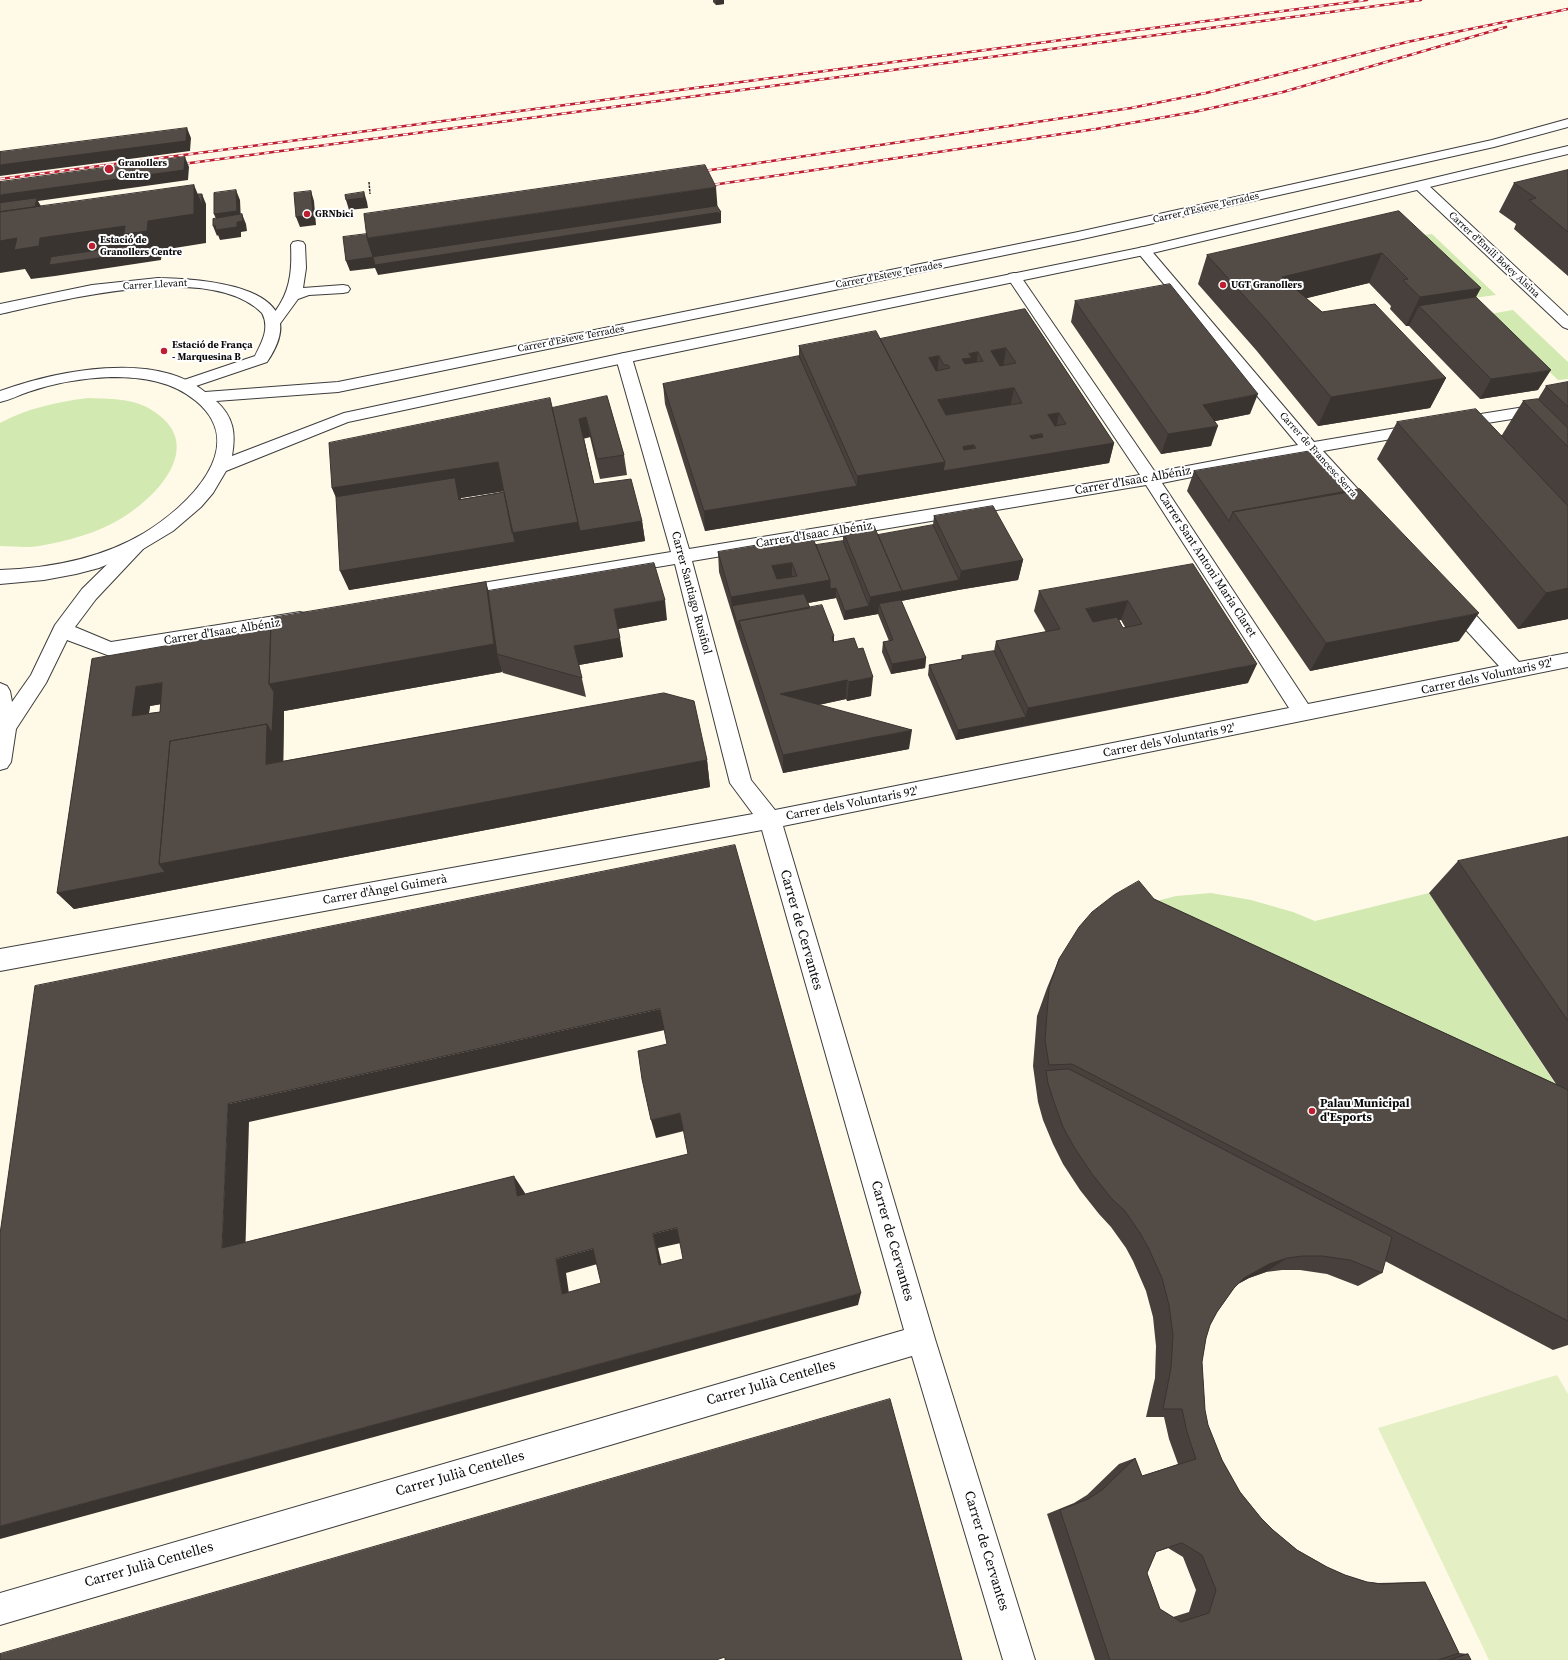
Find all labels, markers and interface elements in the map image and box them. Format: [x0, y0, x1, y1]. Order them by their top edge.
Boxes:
place label: Granollers Centre [118, 157, 167, 180]
marker: Granollers Centre [103, 163, 115, 175]
street label: Carrer d'Esteve Terrades [1152, 190, 1260, 226]
place label: GRNbici [315, 208, 353, 220]
marker: GRNbici [302, 209, 312, 219]
street label: Carrer d'Emili Botey Alsina [1446, 210, 1542, 300]
place label: Estació de Granollers Centre [100, 234, 182, 258]
marker: Estació de Granollers Centre [87, 241, 97, 251]
street label: Carrer d'Esteve Terrades [835, 259, 943, 291]
street label: Carrer Llevant [122, 277, 188, 293]
place label: UGT Granollers [1231, 279, 1302, 291]
marker: UGT Granollers [1218, 280, 1228, 290]
street label: Carrer d'Esteve Terrades [517, 323, 625, 355]
place label: Estació de França - Marquesina B [172, 339, 252, 362]
marker: Estació de França - Marquesina B [159, 346, 169, 356]
street label: Carrer de Francesc Serra [1277, 410, 1359, 500]
street label: Carrer d'Isaac Albéniz [1074, 464, 1192, 498]
street label: Carrer Sant Antoni Maria Claret [1155, 490, 1259, 640]
street label: Carrer d'Isaac Albéniz [755, 519, 873, 551]
street label: Carrer Santiago Rusiñol [668, 530, 714, 656]
street label: Carrer d'Isaac Albéniz [163, 616, 281, 648]
street label: Carrer dels Voluntaris 92' [1420, 656, 1554, 698]
street label: Carrer dels Voluntaris 92' [1102, 721, 1236, 761]
street label: Carrer dels Voluntaris 92' [785, 784, 919, 824]
street label: Carrer de Cervantes [776, 868, 826, 992]
street label: Carrer d'Àngel Guimerà [322, 872, 448, 908]
place label: Palau Municipal d'Esports [1320, 1097, 1410, 1125]
marker: Palau Municipal d'Esports [1307, 1106, 1317, 1116]
street label: Carrer de Cervantes [867, 1179, 917, 1303]
street label: Carrer Julià Centelles [705, 1357, 837, 1409]
street label: Carrer Julià Centelles [394, 1448, 526, 1500]
street label: Carrer de Cervantes [960, 1489, 1012, 1613]
street label: Carrer Julià Centelles [83, 1539, 215, 1591]

